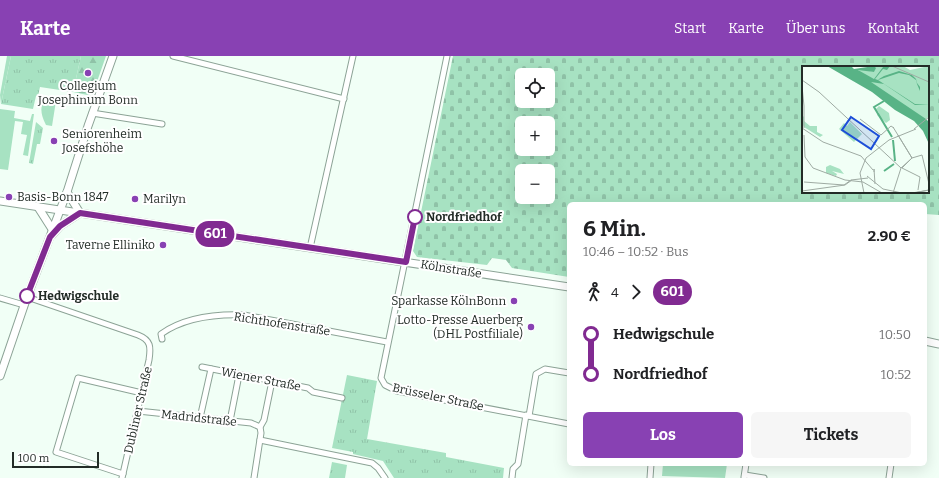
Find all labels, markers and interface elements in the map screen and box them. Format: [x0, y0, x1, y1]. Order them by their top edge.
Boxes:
text: Karte [20, 17, 70, 40]
text: Start [674, 20, 706, 37]
text: Karte [728, 20, 764, 37]
text: Über uns [786, 20, 845, 37]
text: Kontakt [867, 20, 919, 37]
inset map [802, 66, 929, 193]
marker: Collegium Josephinum Bonn [83, 68, 93, 78]
map controls [515, 68, 555, 204]
button: locate [515, 68, 555, 108]
place label: Collegium Josephinum Bonn [37, 79, 138, 107]
button: + [515, 116, 555, 156]
place label: Seniorenheim Josefshöhe [61, 127, 142, 155]
marker: Seniorenheim Josefshöhe [49, 136, 59, 146]
button: − [515, 164, 555, 204]
place label: Basis-Bonn 1847 [17, 190, 109, 204]
marker: Basis-Bonn 1847 [4, 192, 14, 202]
place label: Marilyn [143, 192, 186, 206]
marker: Marilyn [130, 194, 140, 204]
marker: Nordfriedhof [407, 209, 423, 225]
place label: Nordfriedhof [426, 210, 503, 224]
text: 6 Min. [583, 215, 646, 242]
line badge: 601 [192, 221, 238, 247]
text: 601 [203, 225, 227, 242]
text: 2.90 € [868, 227, 911, 245]
place label: Taverne Elliniko [66, 238, 155, 252]
marker: Taverne Elliniko [158, 240, 168, 250]
text: 10:46 – 10:52 · Bus [583, 244, 688, 259]
street label: Kölnstraße [419, 257, 483, 281]
icon: walk [583, 281, 605, 303]
icon: forward [625, 281, 647, 303]
text: 601 [661, 283, 684, 300]
text: 4 [611, 285, 619, 300]
marker: Hedwigschule [19, 288, 35, 304]
place label: Hedwigschule [38, 289, 119, 303]
place label: Sparkasse KölnBonn [391, 294, 506, 308]
marker: Sparkasse KölnBonn [509, 296, 519, 306]
street label: Richthofenstraße [233, 309, 331, 339]
place label: Lotto-Presse Auerberg (DHL Postfiliale) [397, 313, 523, 341]
marker: Lotto-Presse Auerberg (DHL Postfiliale) [526, 322, 536, 332]
text: Hedwigschule [613, 325, 714, 343]
text: 10:50 [879, 327, 911, 342]
street label: Wiener Straße [220, 364, 302, 394]
street label: Dubliner Straße [121, 365, 155, 455]
text: Nordfriedhof [613, 365, 707, 383]
text: 10:52 [881, 367, 911, 382]
street label: Brüsseler Straße [391, 380, 485, 414]
street label: Madridstraße [161, 407, 237, 429]
button: Los [583, 412, 743, 458]
button: Tickets [751, 412, 911, 458]
scale bar [12, 450, 99, 469]
text: 100 m [18, 452, 49, 465]

